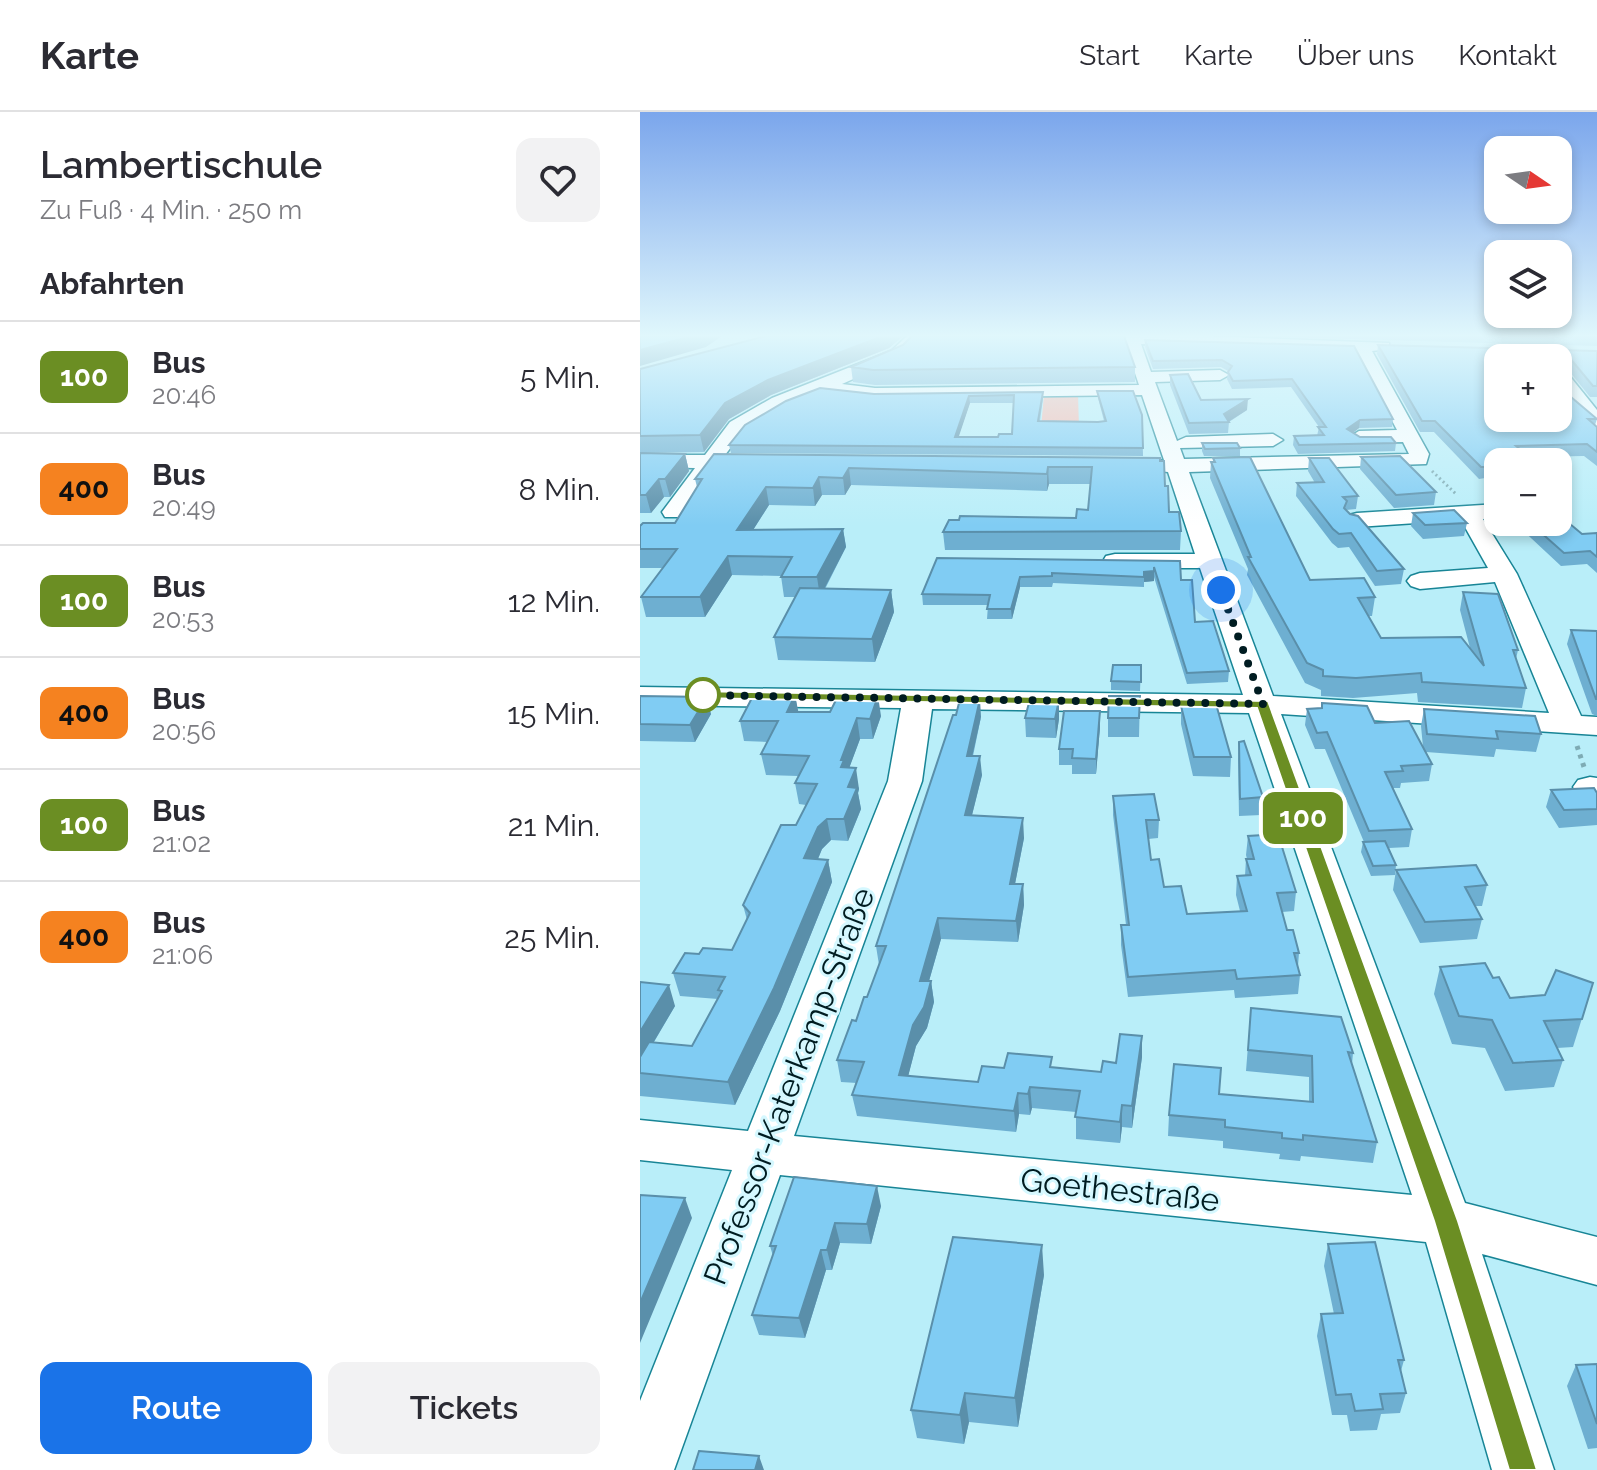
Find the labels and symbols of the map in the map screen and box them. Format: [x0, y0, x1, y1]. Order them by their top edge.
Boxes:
north arrow [1484, 136, 1572, 224]
your location [1201, 570, 1241, 610]
unlabelled marker [686, 678, 720, 712]
line badge: 100 [1257, 792, 1349, 844]
street label: Professor-Katerkamp-Straße [696, 882, 881, 1289]
street label: Goethestraße [1019, 1161, 1221, 1218]

